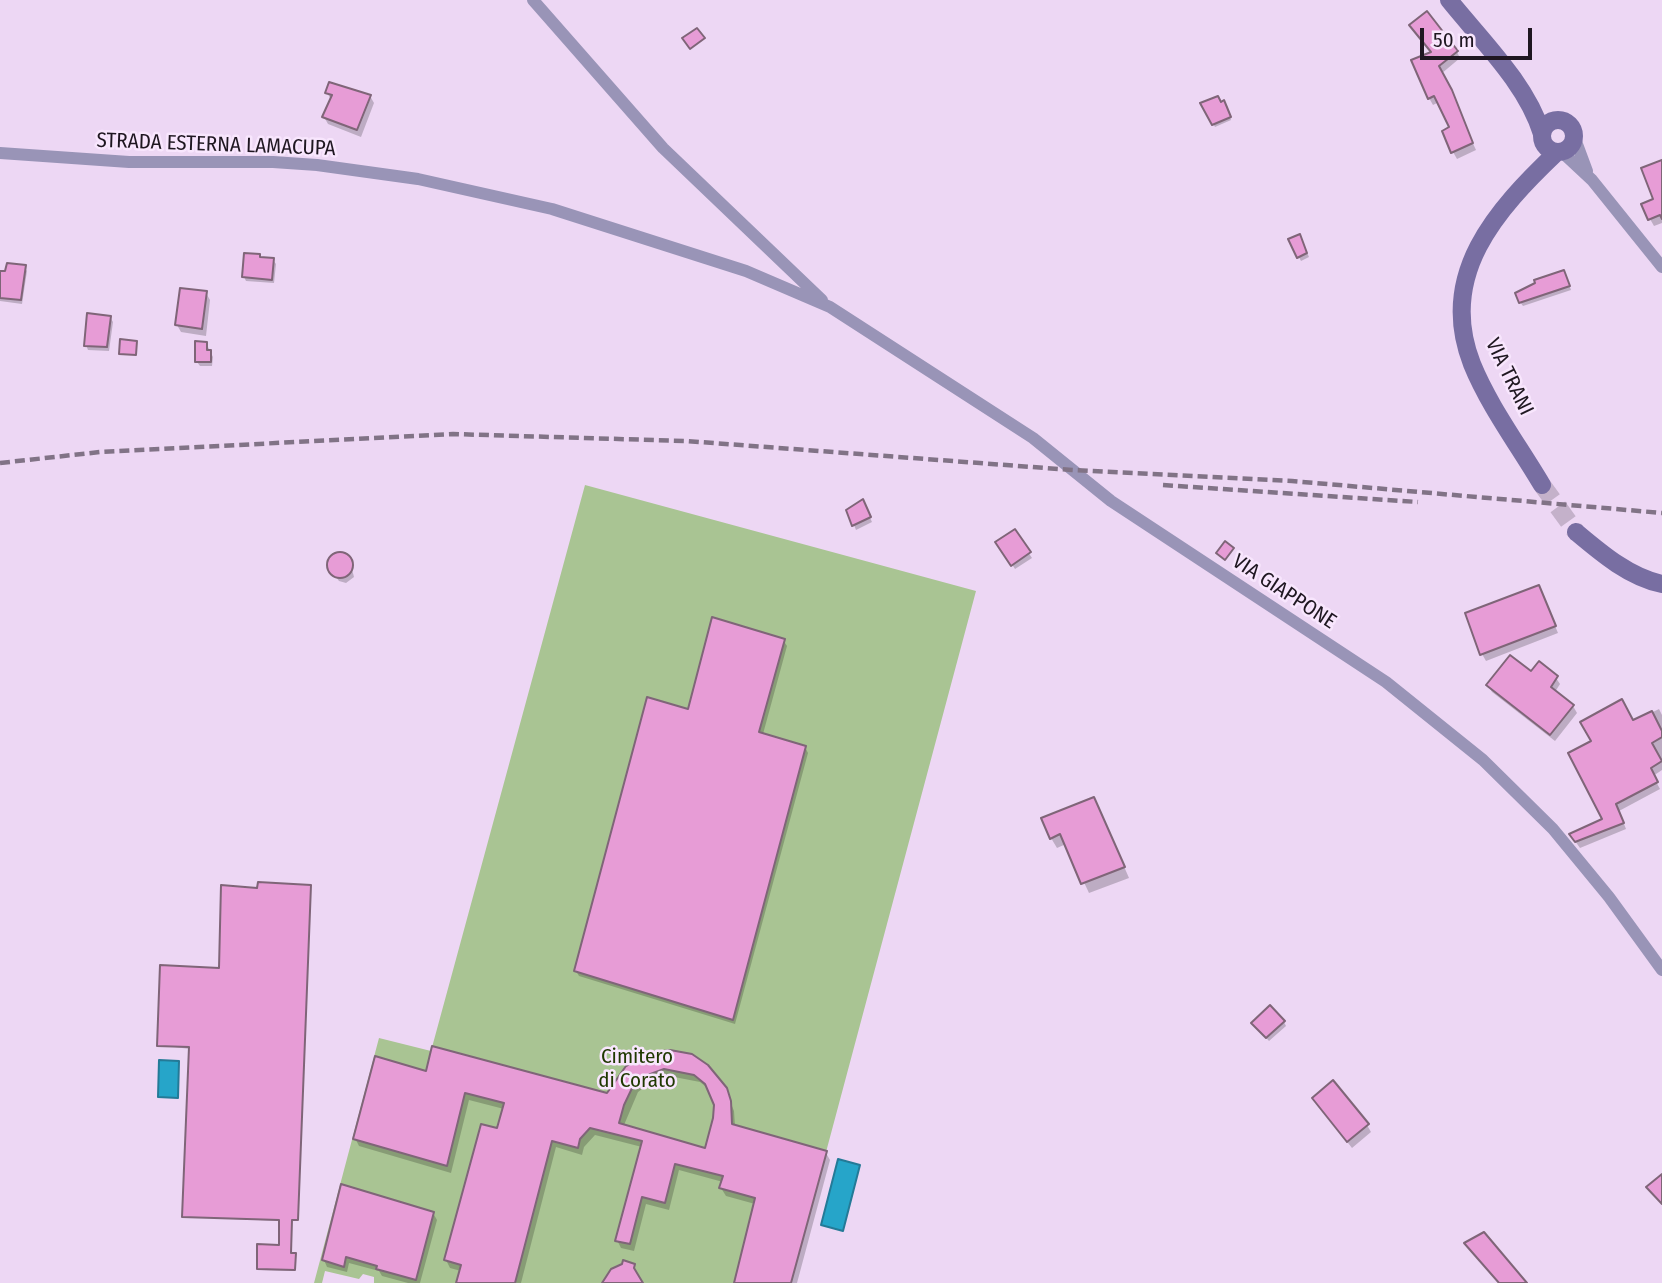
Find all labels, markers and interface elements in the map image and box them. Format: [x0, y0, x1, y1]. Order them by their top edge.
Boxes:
scale bar [1424, 14, 1536, 58]
text: 50 m [1433, 27, 1475, 53]
street label: STRADA ESTERNA LAMACUPA [96, 128, 336, 162]
street label: VIA TRANI [1480, 334, 1538, 420]
street label: VIA GIAPPONE [1227, 549, 1341, 635]
park label: Cimitero di Corato [598, 1044, 676, 1094]

